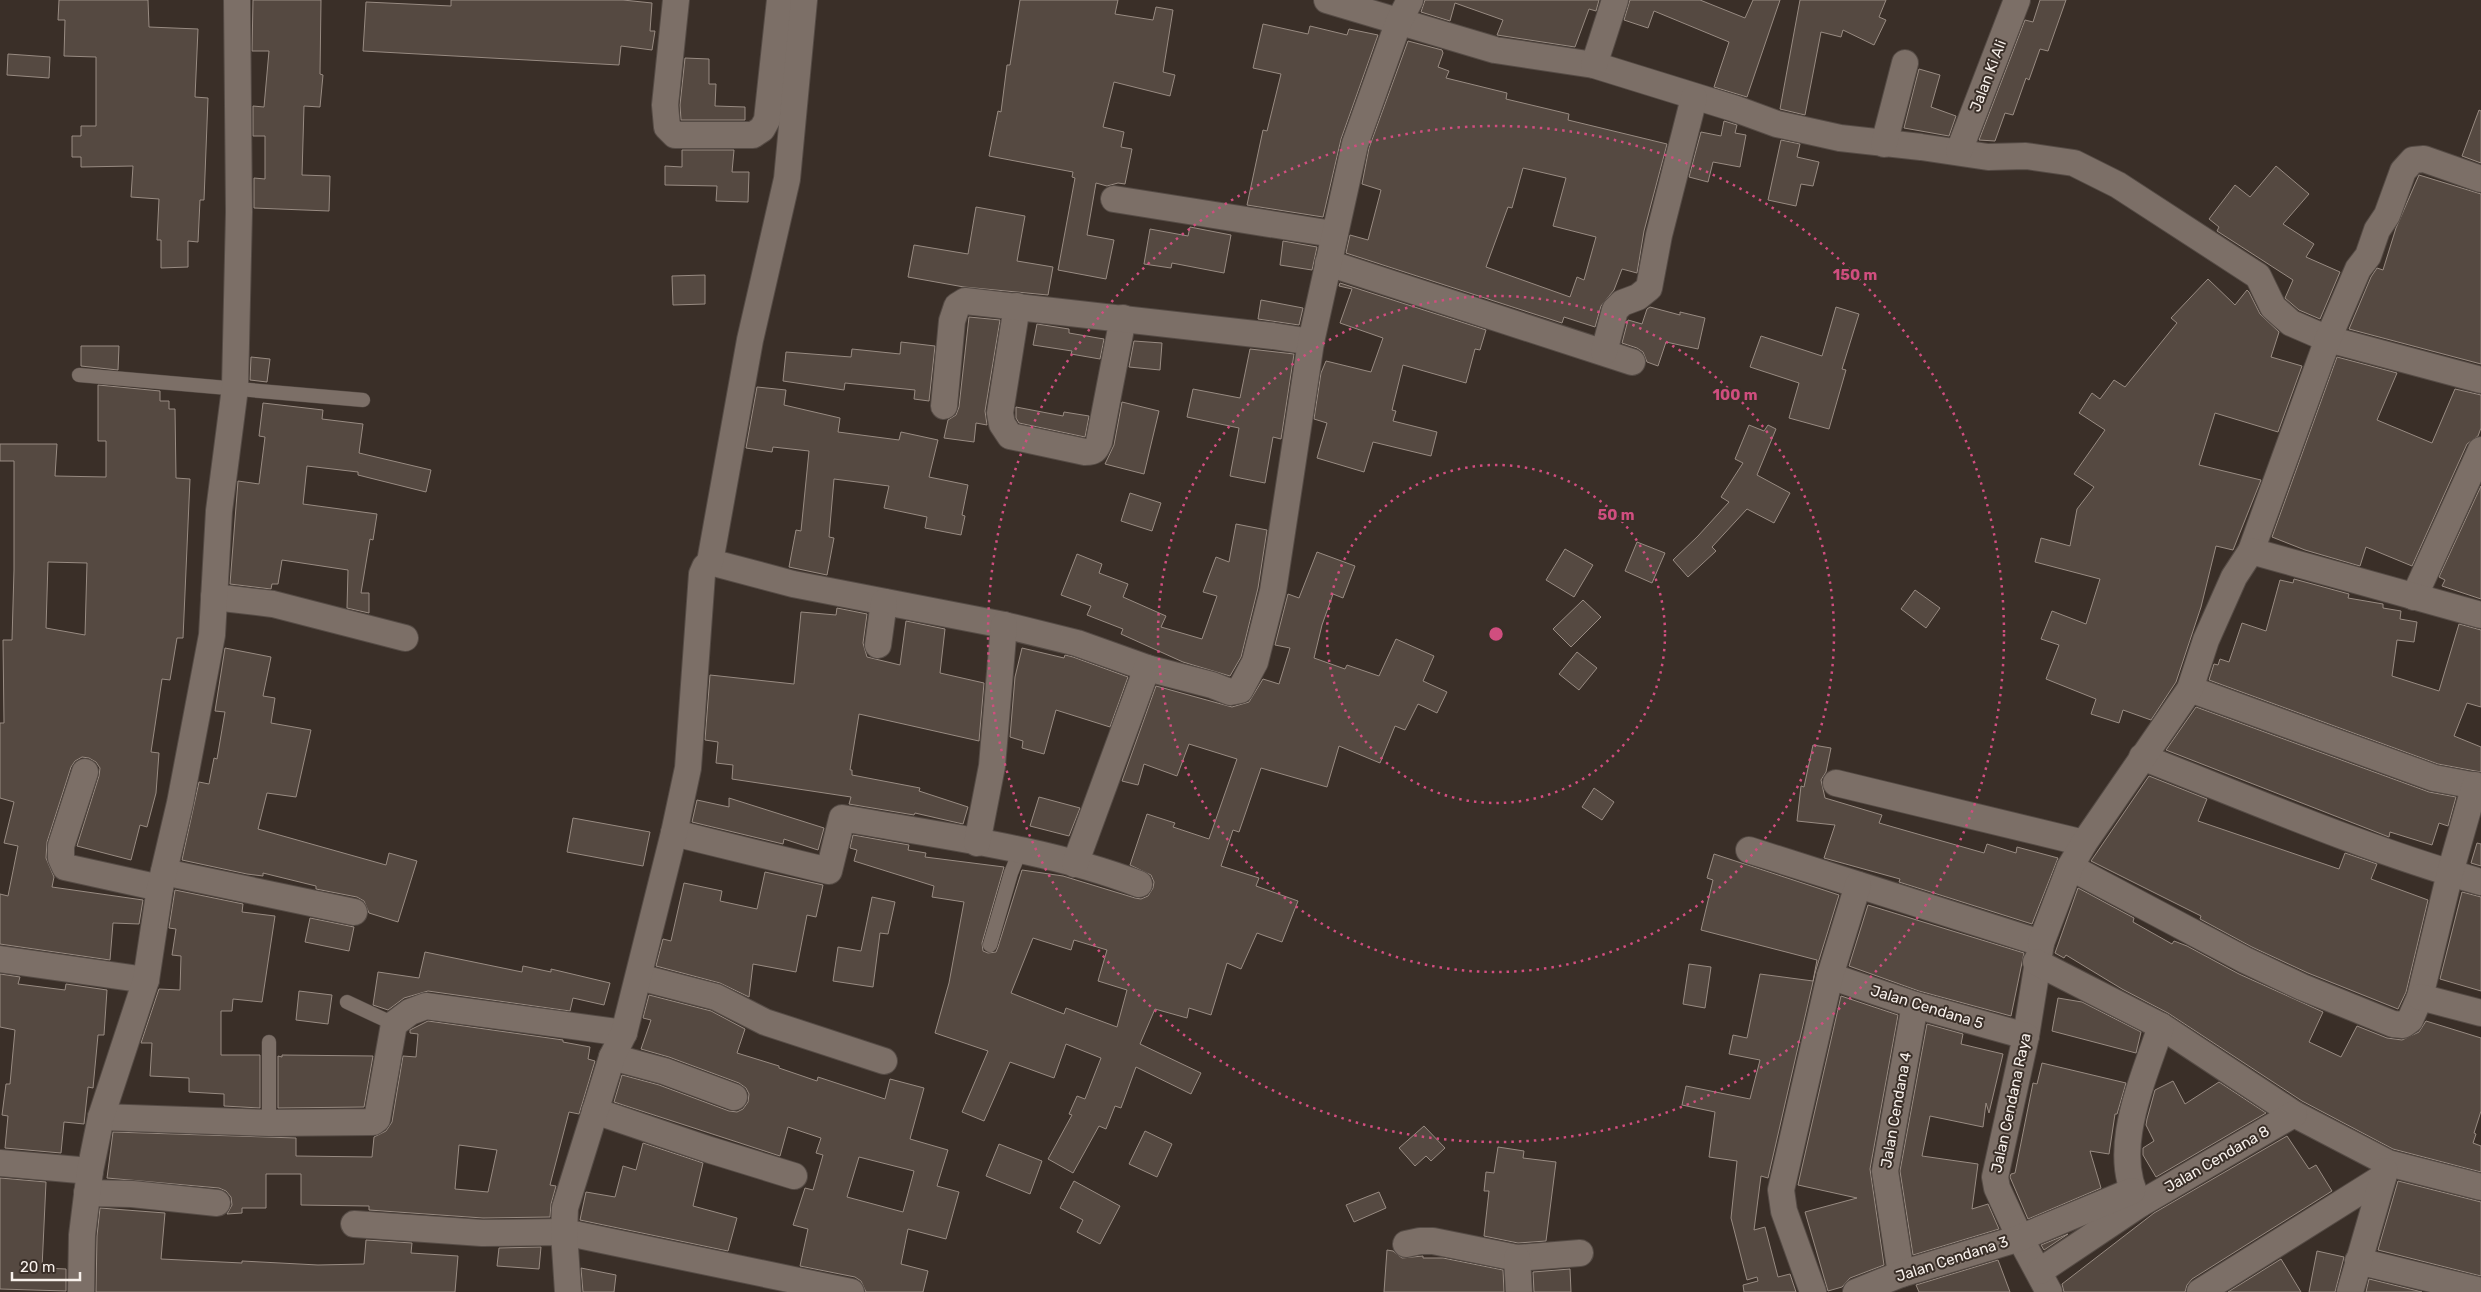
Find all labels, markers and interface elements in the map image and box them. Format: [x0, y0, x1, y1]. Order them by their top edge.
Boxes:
street label: Jalan Ki Ali [1966, 37, 2010, 115]
text: 150 m [1833, 266, 1877, 284]
text: 100 m [1713, 386, 1757, 404]
text: 50 m [1598, 506, 1634, 524]
centre of rings [1487, 625, 1505, 643]
street label: Jalan Cendana 5 [1868, 981, 1986, 1033]
street label: Jalan Cendana Raya [1987, 1032, 2035, 1174]
street label: Jalan Cendana 4 [1877, 1051, 1915, 1169]
street label: Jalan Cendana 8 [2162, 1122, 2272, 1196]
street label: Jalan Cendana 3 [1894, 1232, 2010, 1286]
scale bar [12, 1250, 80, 1282]
text: 20 m [20, 1258, 55, 1276]

